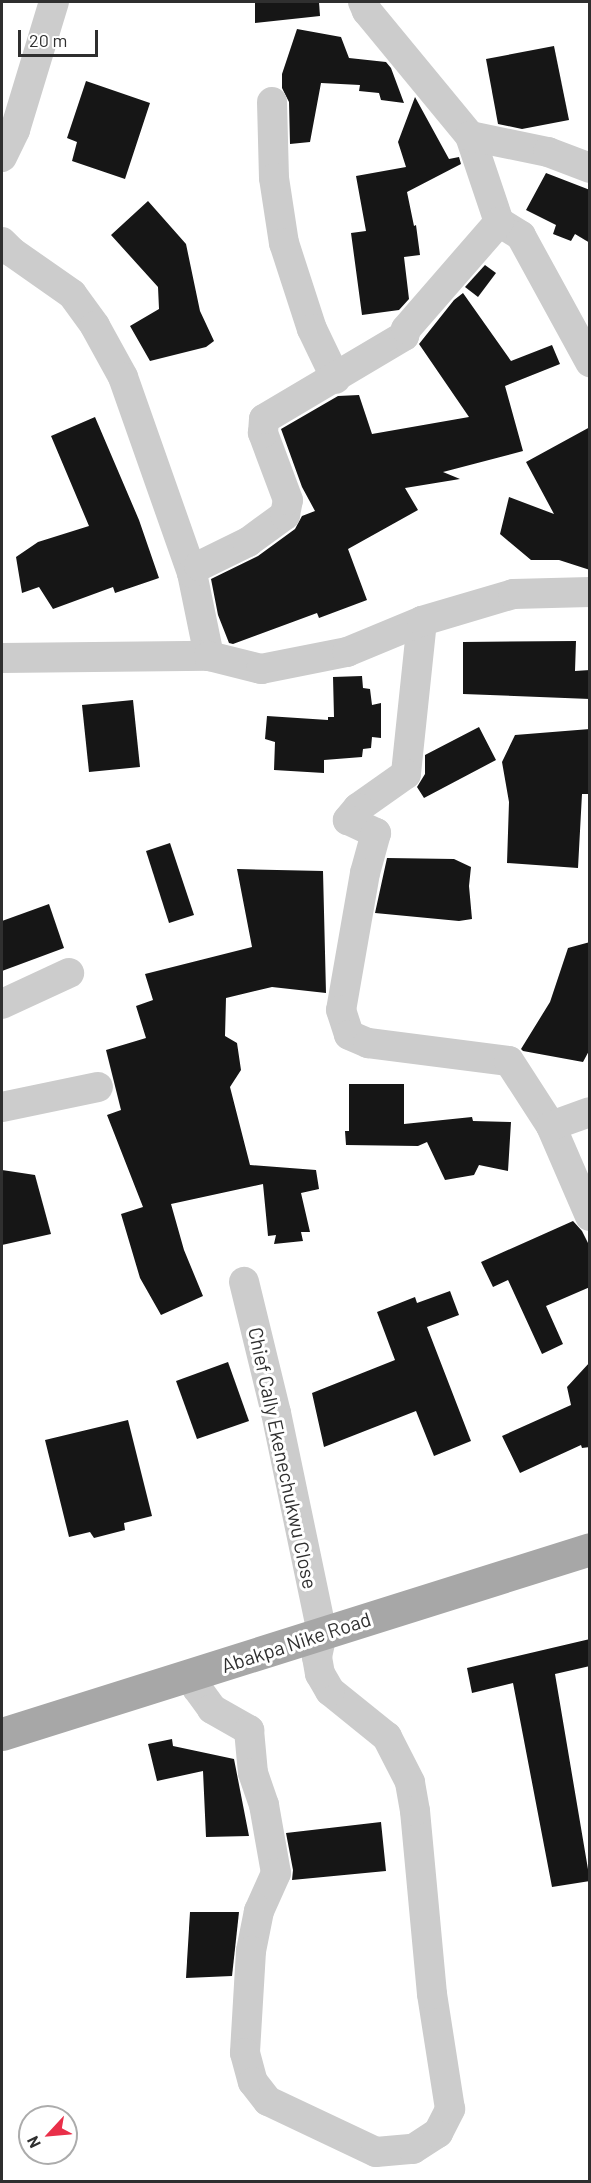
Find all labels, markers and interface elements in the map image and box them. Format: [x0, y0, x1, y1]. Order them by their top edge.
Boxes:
scale bar [21, 18, 100, 56]
text: 20 m [29, 29, 67, 51]
street label: Chief Cally Ekenechukwu Close [244, 1325, 322, 1591]
street label: Abakpa Nike Road [218, 1607, 374, 1677]
north arrow [18, 2105, 78, 2165]
text: N [22, 2133, 44, 2151]

